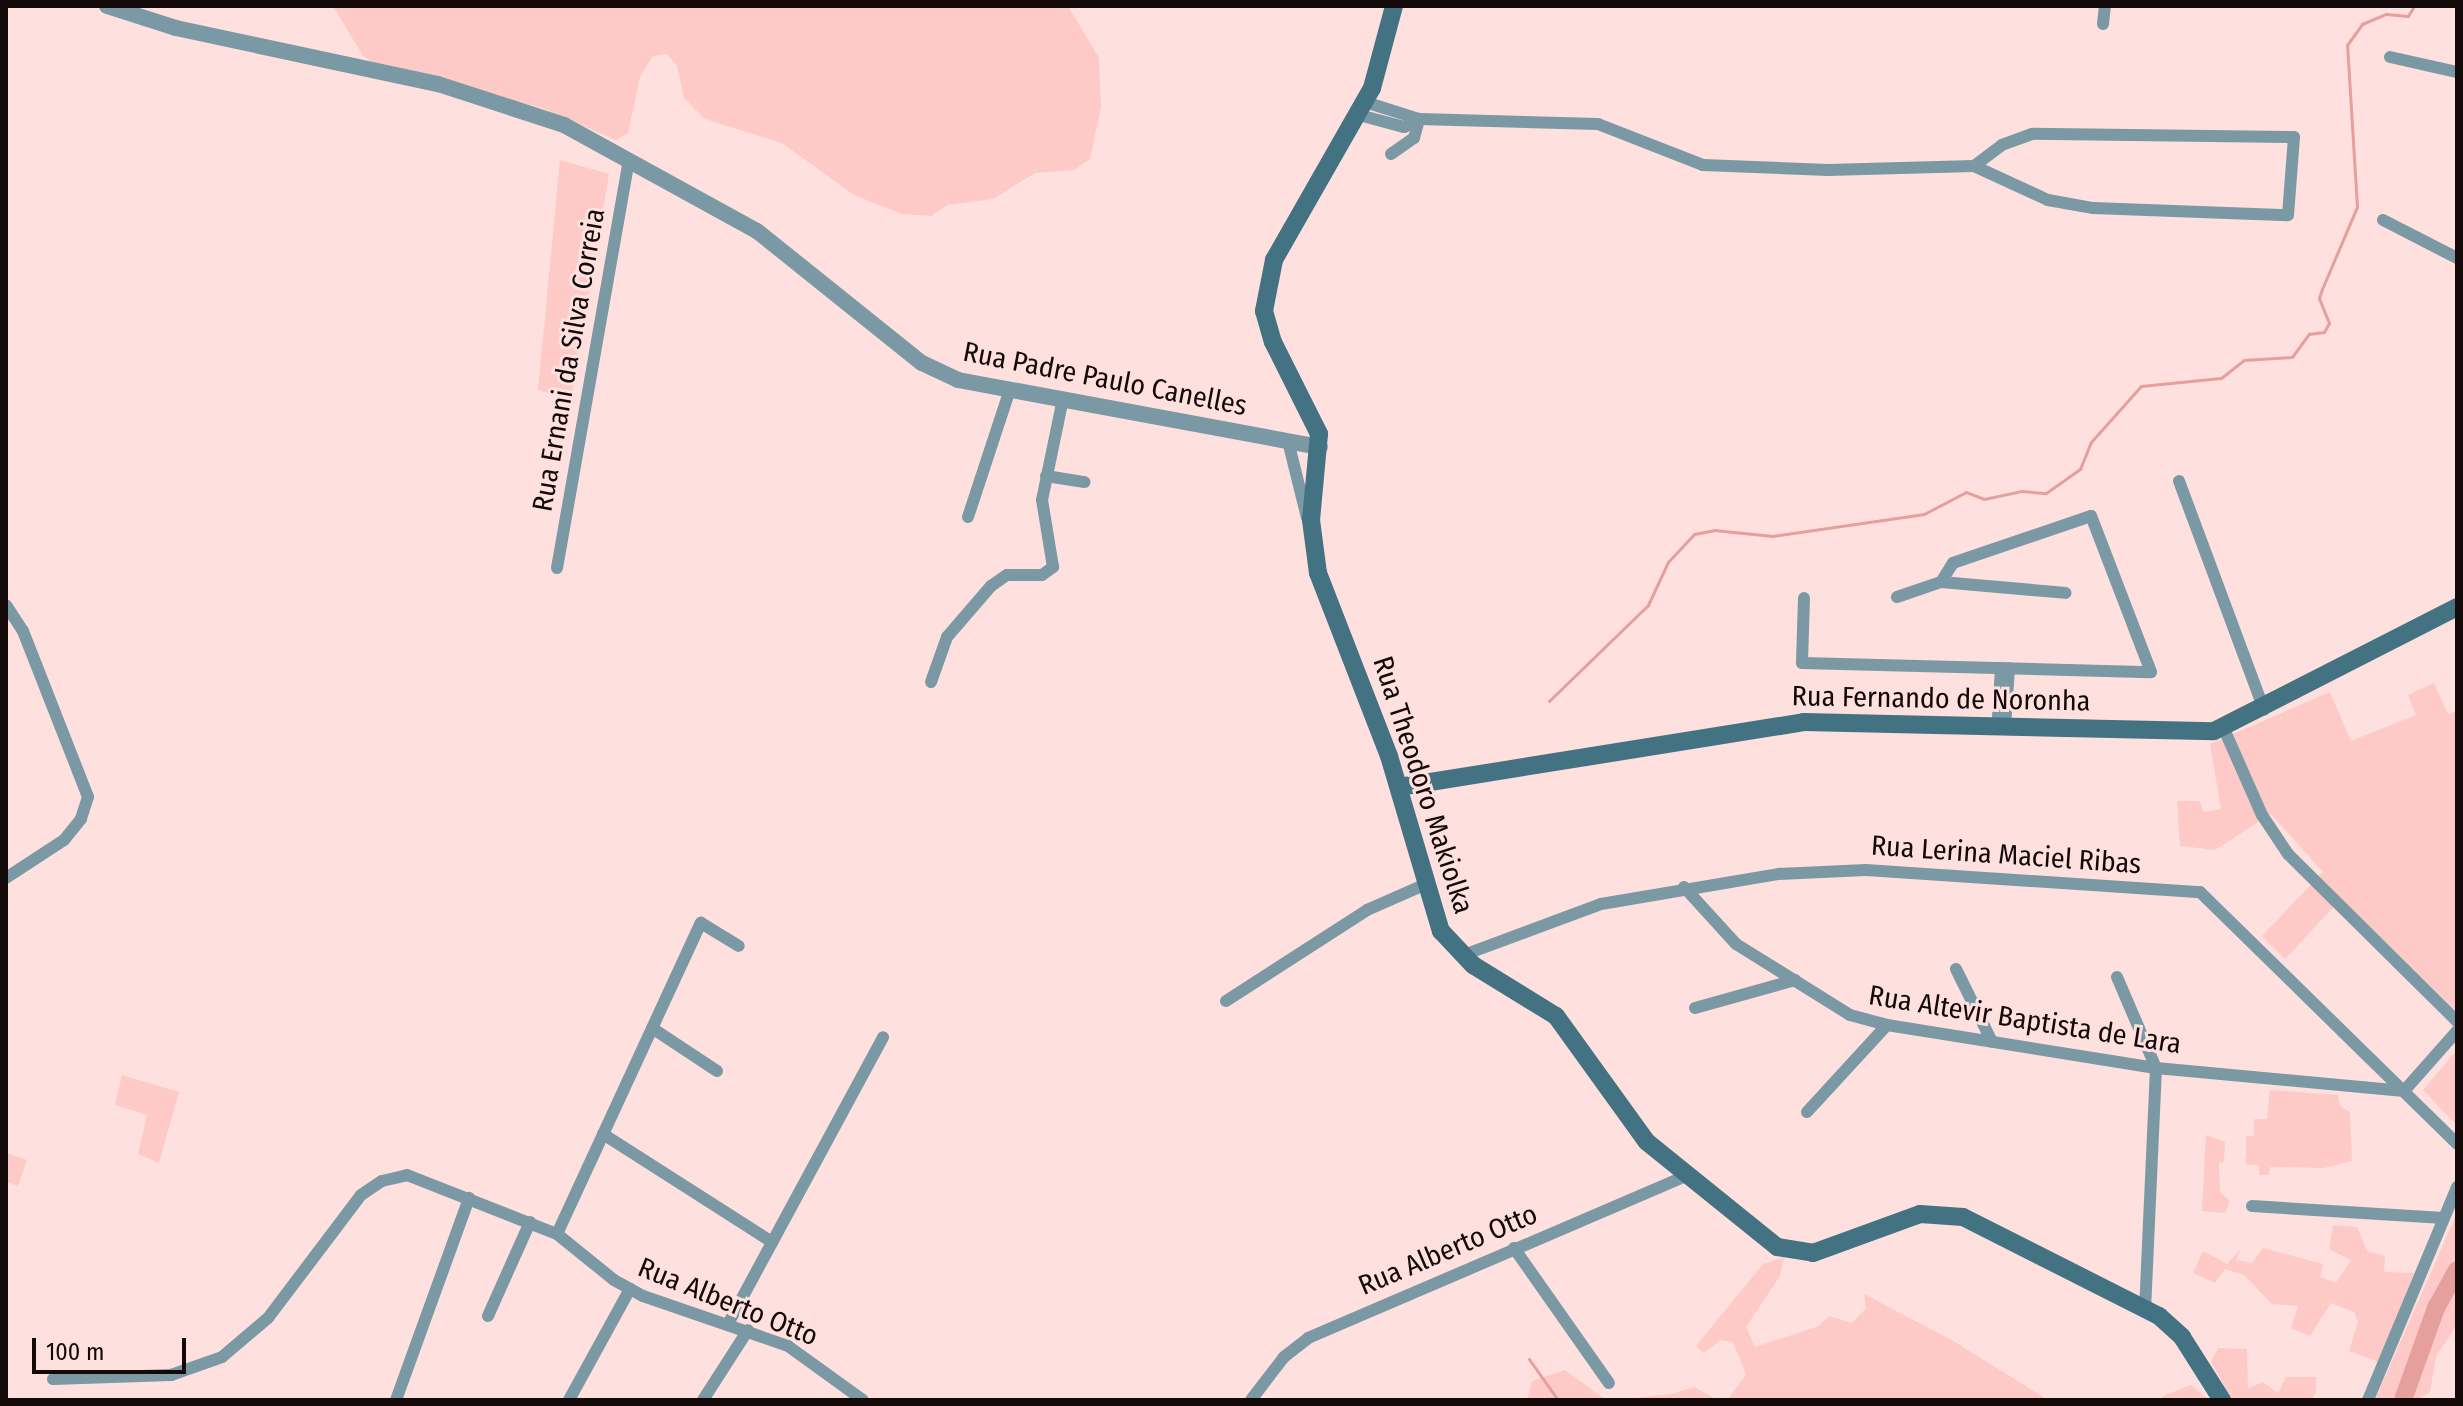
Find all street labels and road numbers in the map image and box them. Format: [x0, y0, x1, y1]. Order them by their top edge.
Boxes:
street label: Rua Ernani da Silva Correia [526, 206, 612, 514]
street label: Rua Padre Paulo Canelles [960, 335, 1250, 423]
street label: Rua Theodoro Makiolka [1366, 652, 1480, 918]
street label: Rua Fernando de Noronha [1791, 680, 2091, 718]
street label: Rua Lerina Maciel Ribas [1870, 829, 2142, 881]
street label: Rua Altevir Baptista de Lara [1866, 979, 2184, 1061]
street label: Rua Alberto Otto [1353, 1197, 1543, 1303]
street label: Rua Alberto Otto [633, 1251, 823, 1353]

